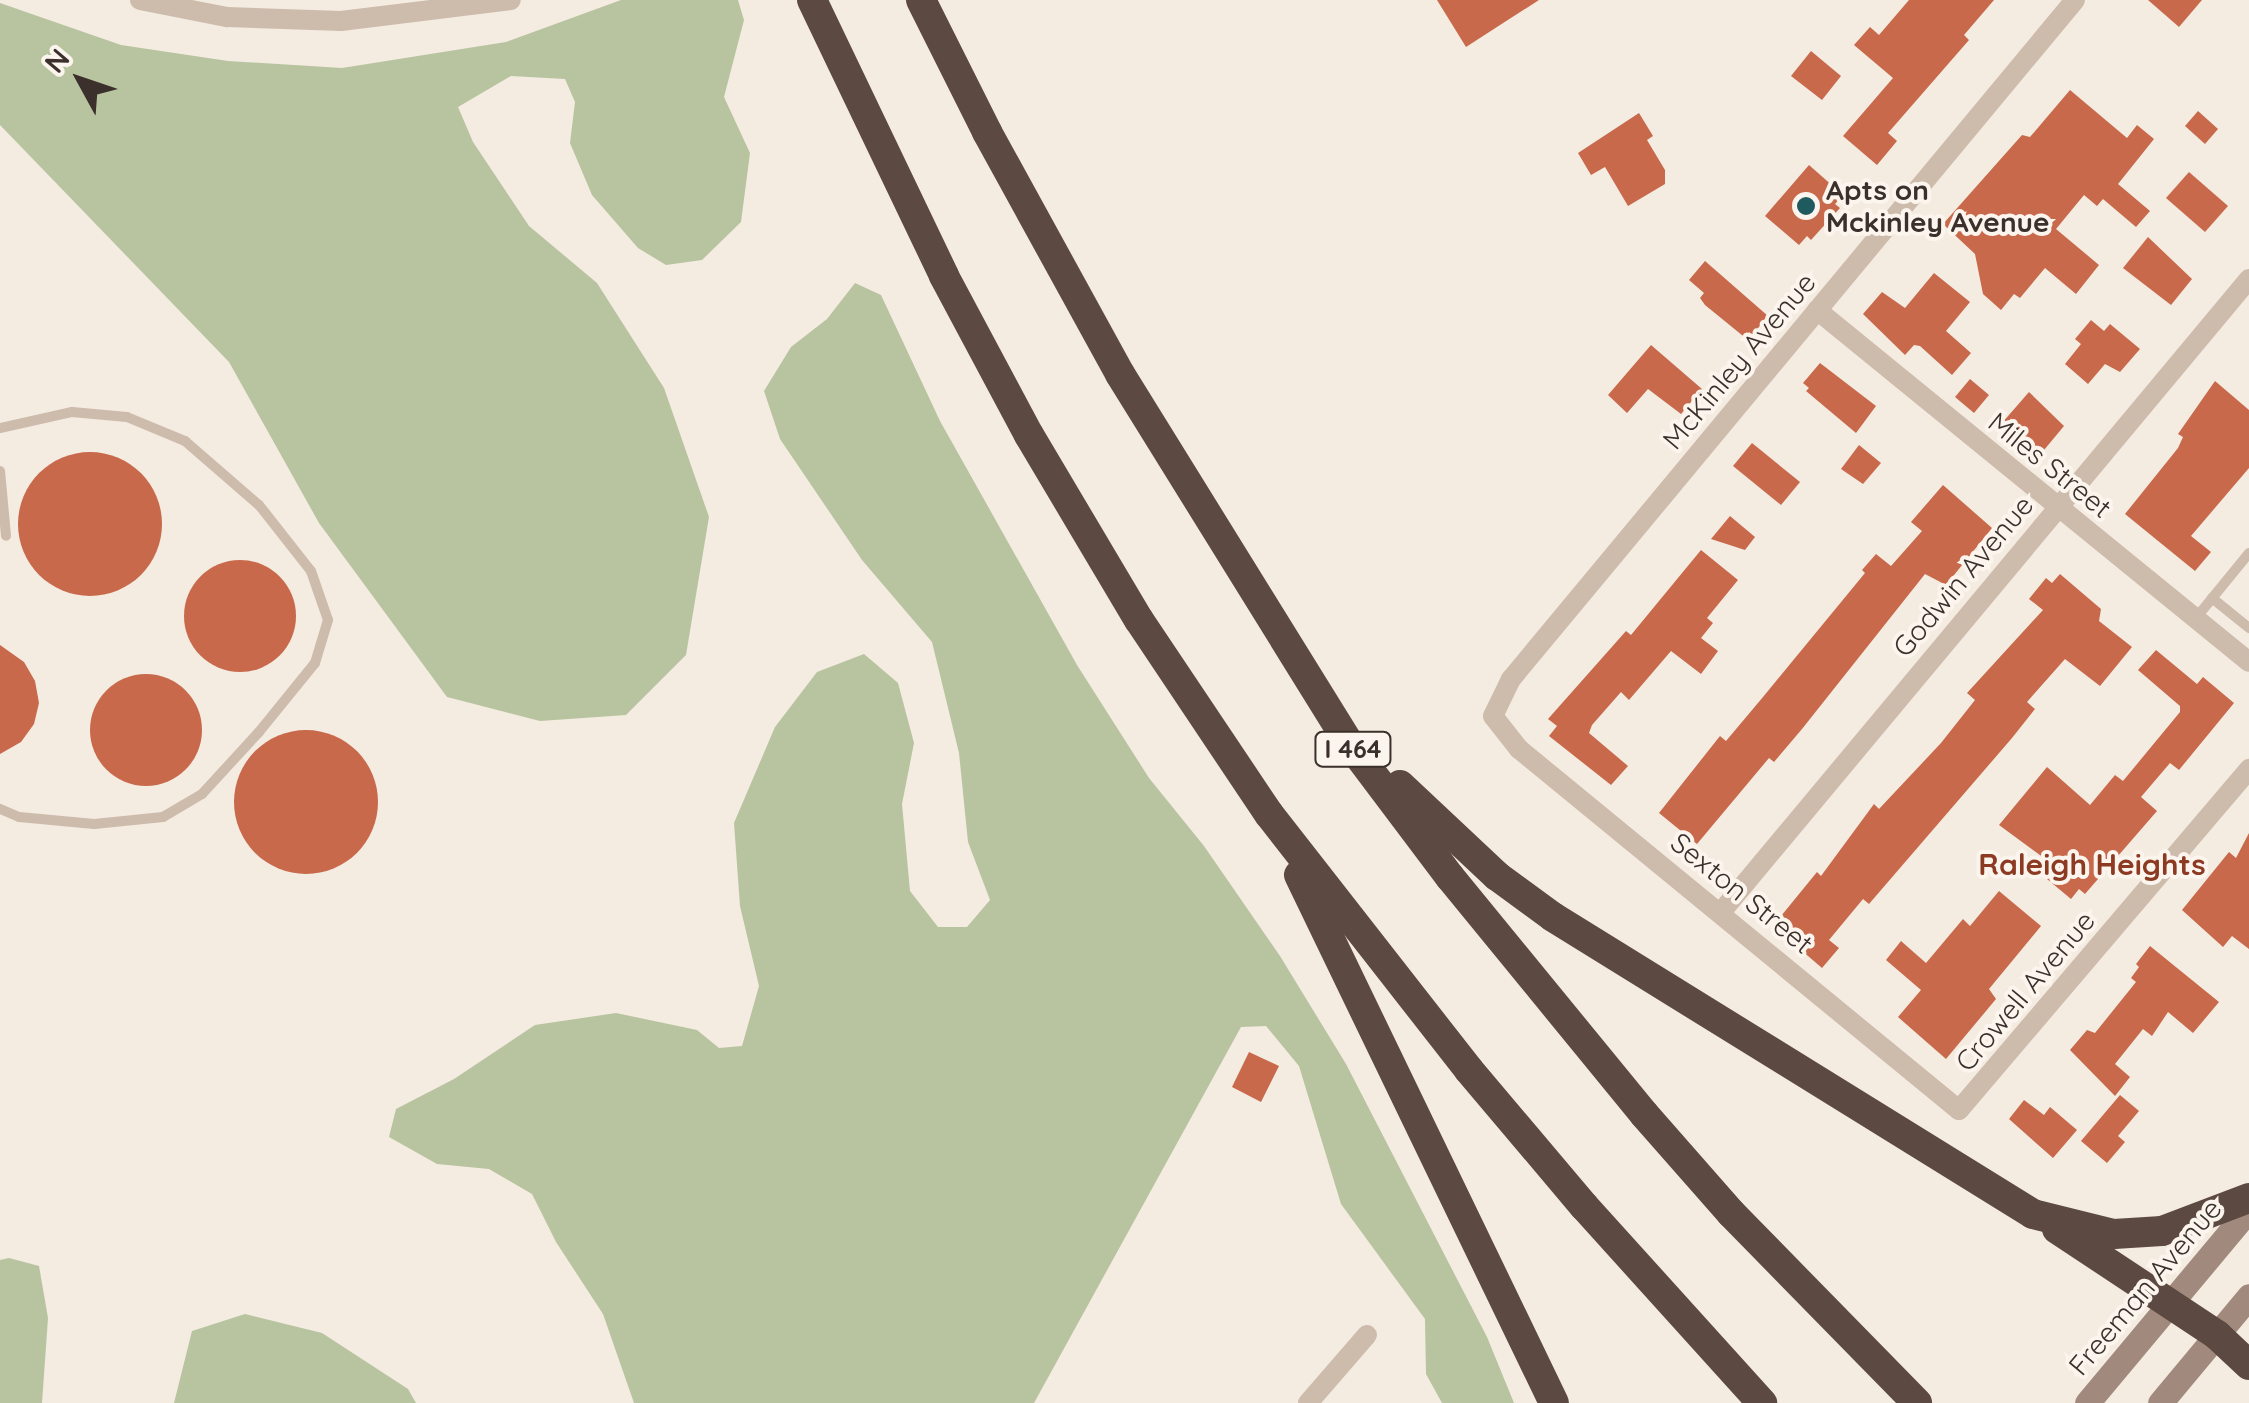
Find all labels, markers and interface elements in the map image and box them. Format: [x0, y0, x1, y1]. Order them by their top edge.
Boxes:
north arrow [30, 30, 130, 130]
text: N [37, 41, 77, 80]
place label: Apts on Mckinley Avenue [1826, 173, 2050, 239]
marker: Apts on Mckinley Avenue [1795, 195, 1817, 217]
street label: McKinley Avenue [1655, 266, 1823, 456]
street label: Miles Street [1982, 405, 2118, 525]
street label: Godwin Avenue [1886, 489, 2040, 663]
road number: I 464 [1313, 729, 1393, 769]
street label: Sexton Street [1664, 826, 1820, 960]
district label: Raleigh Heights [1978, 846, 2206, 882]
street label: Crowell Avenue [1948, 904, 2102, 1078]
street label: Freeman Avenue [2062, 1192, 2228, 1382]

